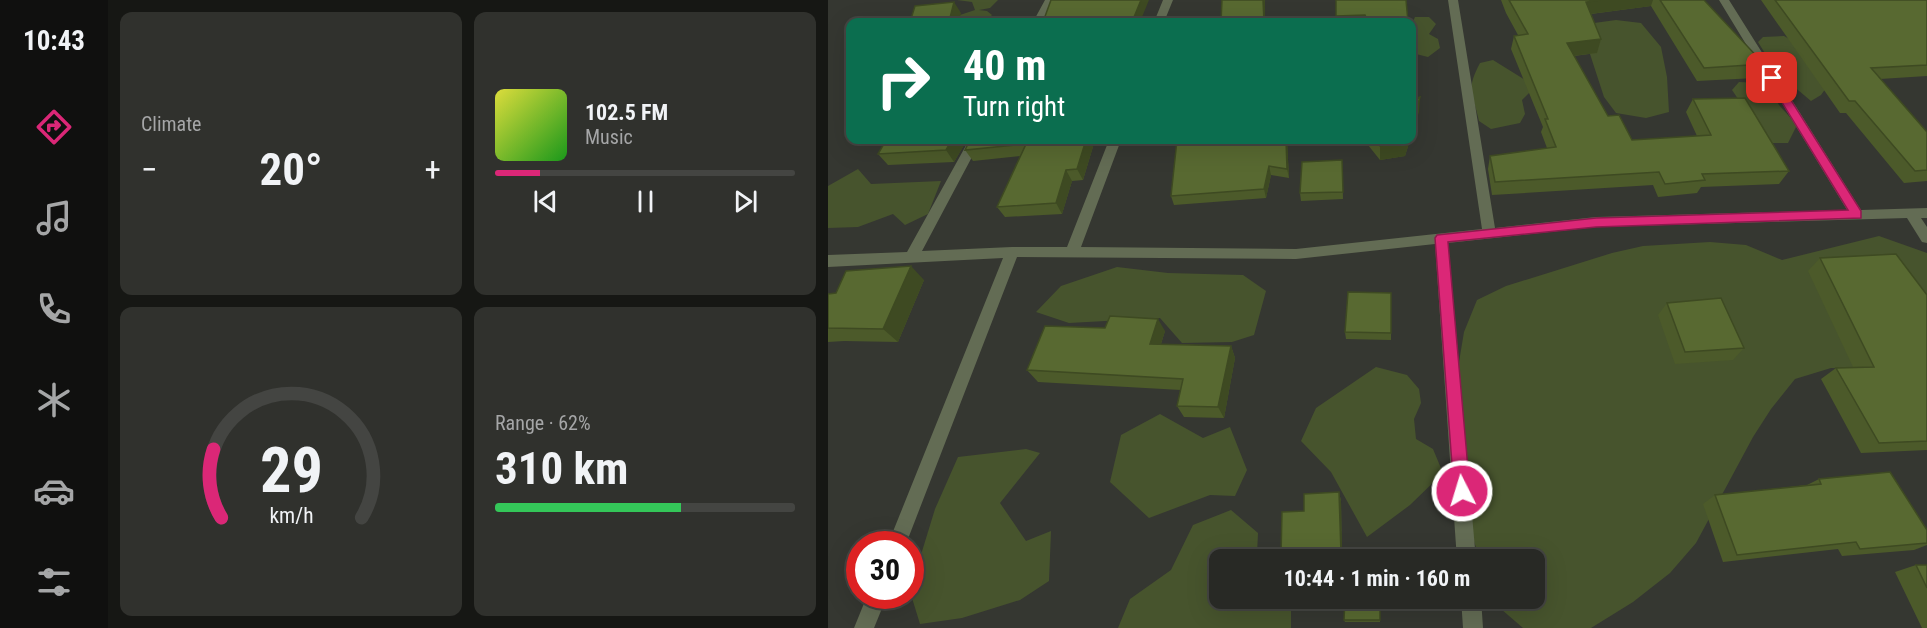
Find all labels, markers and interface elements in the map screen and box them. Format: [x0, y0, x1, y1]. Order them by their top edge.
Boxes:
text: 10:43 [23, 25, 85, 57]
text: 40 m [963, 41, 1046, 90]
icon: right [864, 42, 942, 120]
pin [1746, 52, 1797, 103]
icon: arrive [1755, 61, 1788, 94]
text: Turn right [963, 91, 1065, 123]
text: 102.5 FM [585, 100, 668, 125]
icon: directions [33, 106, 75, 148]
text: Climate [141, 112, 201, 136]
text: Music [585, 125, 633, 149]
text: 20° [260, 143, 323, 196]
text: − [141, 150, 158, 189]
text: + [425, 150, 441, 189]
icon: previous [529, 185, 562, 218]
icon: pause [629, 185, 662, 218]
icon: next [729, 185, 762, 218]
icon: music [33, 197, 75, 239]
icon: phone [33, 288, 75, 330]
icon: climate [33, 379, 75, 421]
text: Range · 62% [495, 411, 591, 435]
text: 29 [259, 434, 323, 507]
text: 310 km [495, 442, 628, 495]
position arrow [1430, 459, 1494, 523]
icon: car [33, 470, 75, 512]
text: km/h [269, 504, 313, 529]
speed limit sign: 30 [846, 531, 924, 609]
icon: filters [33, 561, 75, 603]
text: 10:44 · 1 min · 160 m [1284, 566, 1470, 591]

